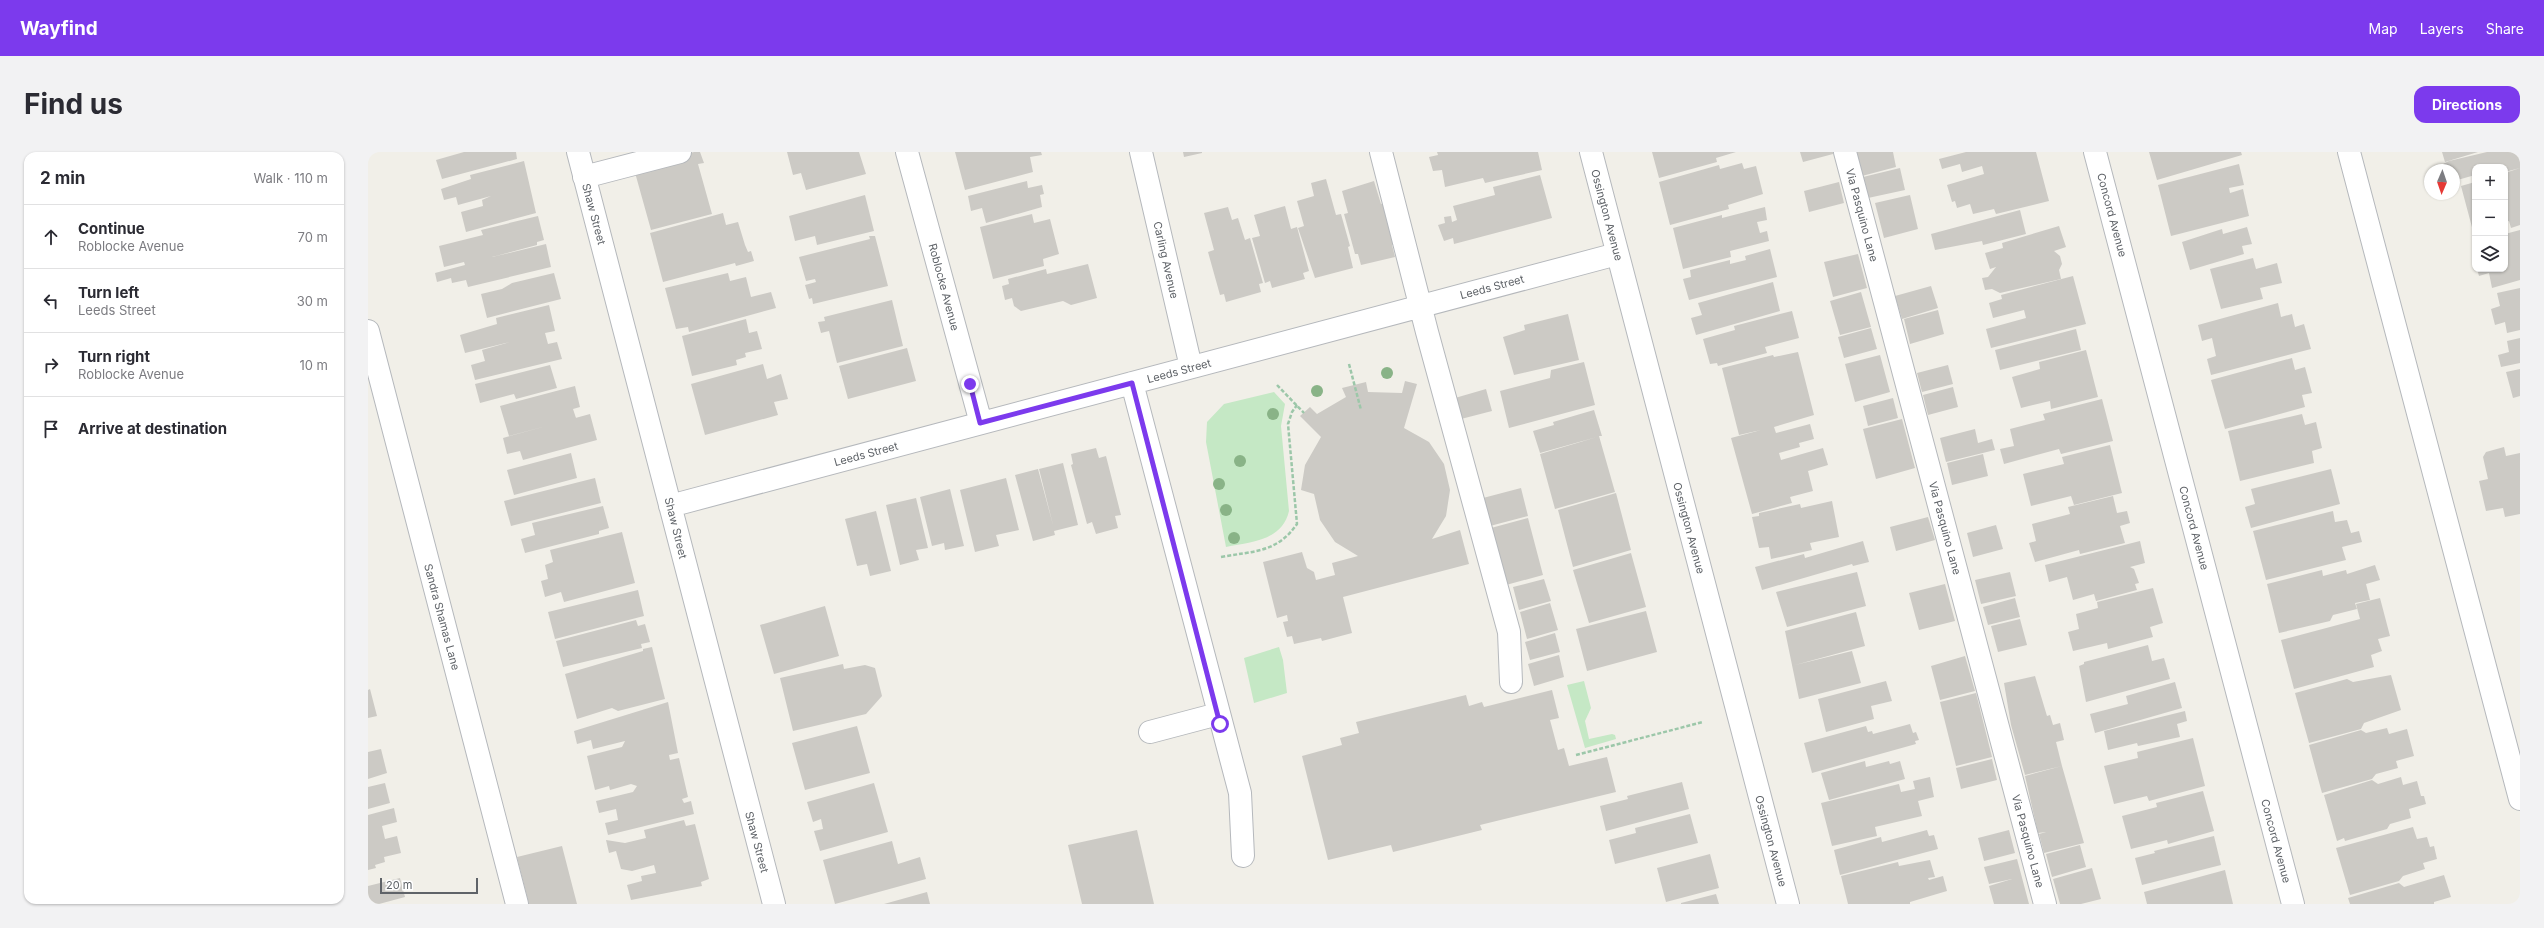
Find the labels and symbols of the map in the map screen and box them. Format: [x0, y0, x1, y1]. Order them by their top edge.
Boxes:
north arrow [2424, 164, 2460, 200]
street label: Via Pasquino Lane [1843, 167, 1881, 263]
street label: Ossington Avenue [1588, 168, 1626, 262]
street label: Concord Avenue [2094, 171, 2130, 259]
street label: Shaw Street [579, 182, 609, 247]
street label: Carling Avenue [1150, 220, 1182, 300]
street label: Roblocke Avenue [926, 242, 962, 332]
street label: Leeds Street [1458, 272, 1526, 302]
street label: Leeds Street [1145, 356, 1213, 386]
route end [961, 375, 979, 393]
street label: Leeds Street [832, 439, 900, 469]
street label: Via Pasquino Lane [1926, 480, 1964, 576]
street label: Ossington Avenue [1670, 481, 1708, 575]
street label: Concord Avenue [2176, 484, 2212, 572]
street label: Shaw Street [662, 496, 690, 561]
street label: Sandra Shamas Lane [421, 562, 463, 672]
route start [1211, 715, 1229, 733]
street label: Via Pasquino Lane [2009, 793, 2047, 889]
street label: Ossington Avenue [1752, 794, 1790, 888]
street label: Concord Avenue [2258, 797, 2294, 885]
street label: Shaw Street [742, 810, 772, 875]
scale bar [380, 876, 478, 895]

